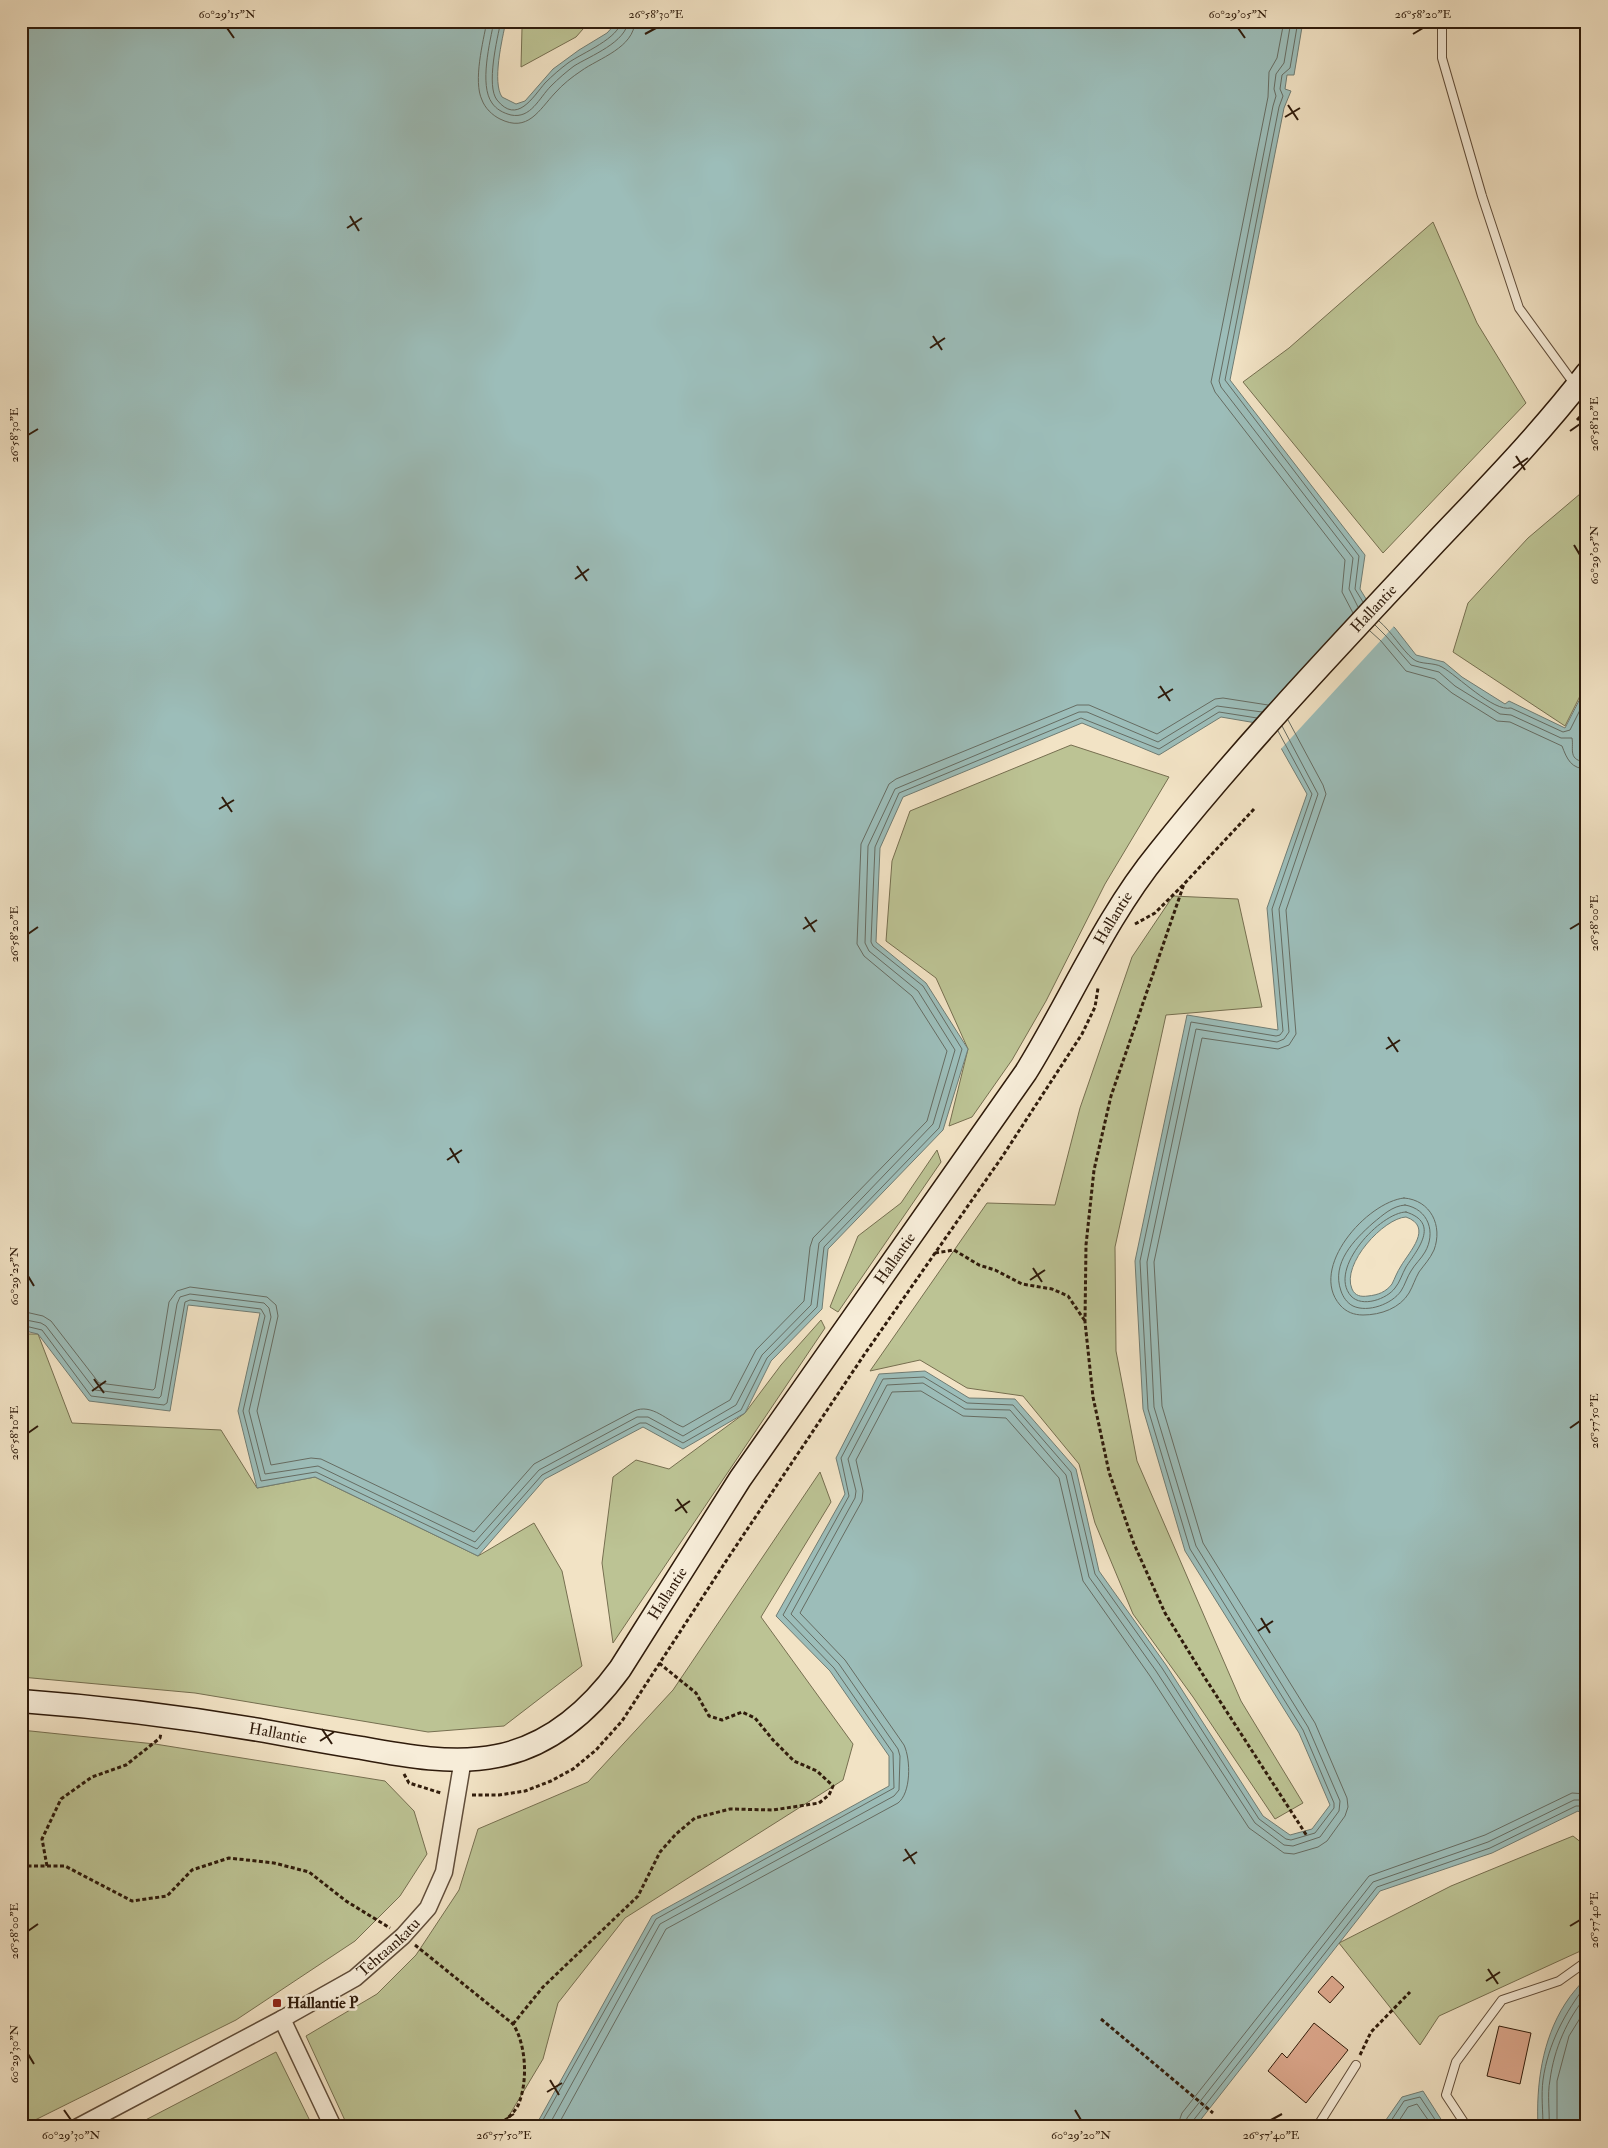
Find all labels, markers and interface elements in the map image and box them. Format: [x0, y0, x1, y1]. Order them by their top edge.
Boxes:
text: 60°29'15"N [198, 7, 256, 22]
text: 26°58'30"E [629, 7, 684, 22]
text: 60°29'05"N [1208, 7, 1268, 22]
text: 26°58'20"E [1395, 7, 1452, 22]
text: 26°58'10"E [1587, 396, 1602, 451]
text: 26°58'30"E [7, 407, 22, 462]
text: 60°29'05"N [1587, 525, 1602, 585]
street label: Hallantie [1346, 580, 1401, 637]
street label: Hallantie [1090, 887, 1137, 948]
text: 26°58'00"E [1587, 894, 1602, 951]
text: 26°58'20"E [7, 905, 22, 962]
street label: Hallantie [870, 1228, 920, 1288]
text: 60°29'25"N [7, 1246, 22, 1306]
text: 26°57'50"E [1587, 1393, 1602, 1449]
text: 26°58'10"E [7, 1405, 22, 1460]
street label: Hallantie [644, 1563, 692, 1624]
street label: Hallantie [247, 1718, 309, 1749]
text: 26°57'40"E [1587, 1891, 1602, 1948]
text: 26°58'00"E [7, 1902, 22, 1959]
street label: Tehtaankatu [353, 1914, 425, 1982]
place label: Hallantie P [287, 1993, 359, 2013]
marker: Hallantie P [271, 1997, 283, 2009]
text: 60°29'30"N [7, 2025, 22, 2083]
text: 60°29'30"N [42, 2128, 100, 2143]
text: 26°57'50"E [476, 2128, 532, 2143]
text: 60°29'20"N [1051, 2128, 1111, 2143]
text: 26°57'40"E [1243, 2128, 1300, 2143]

